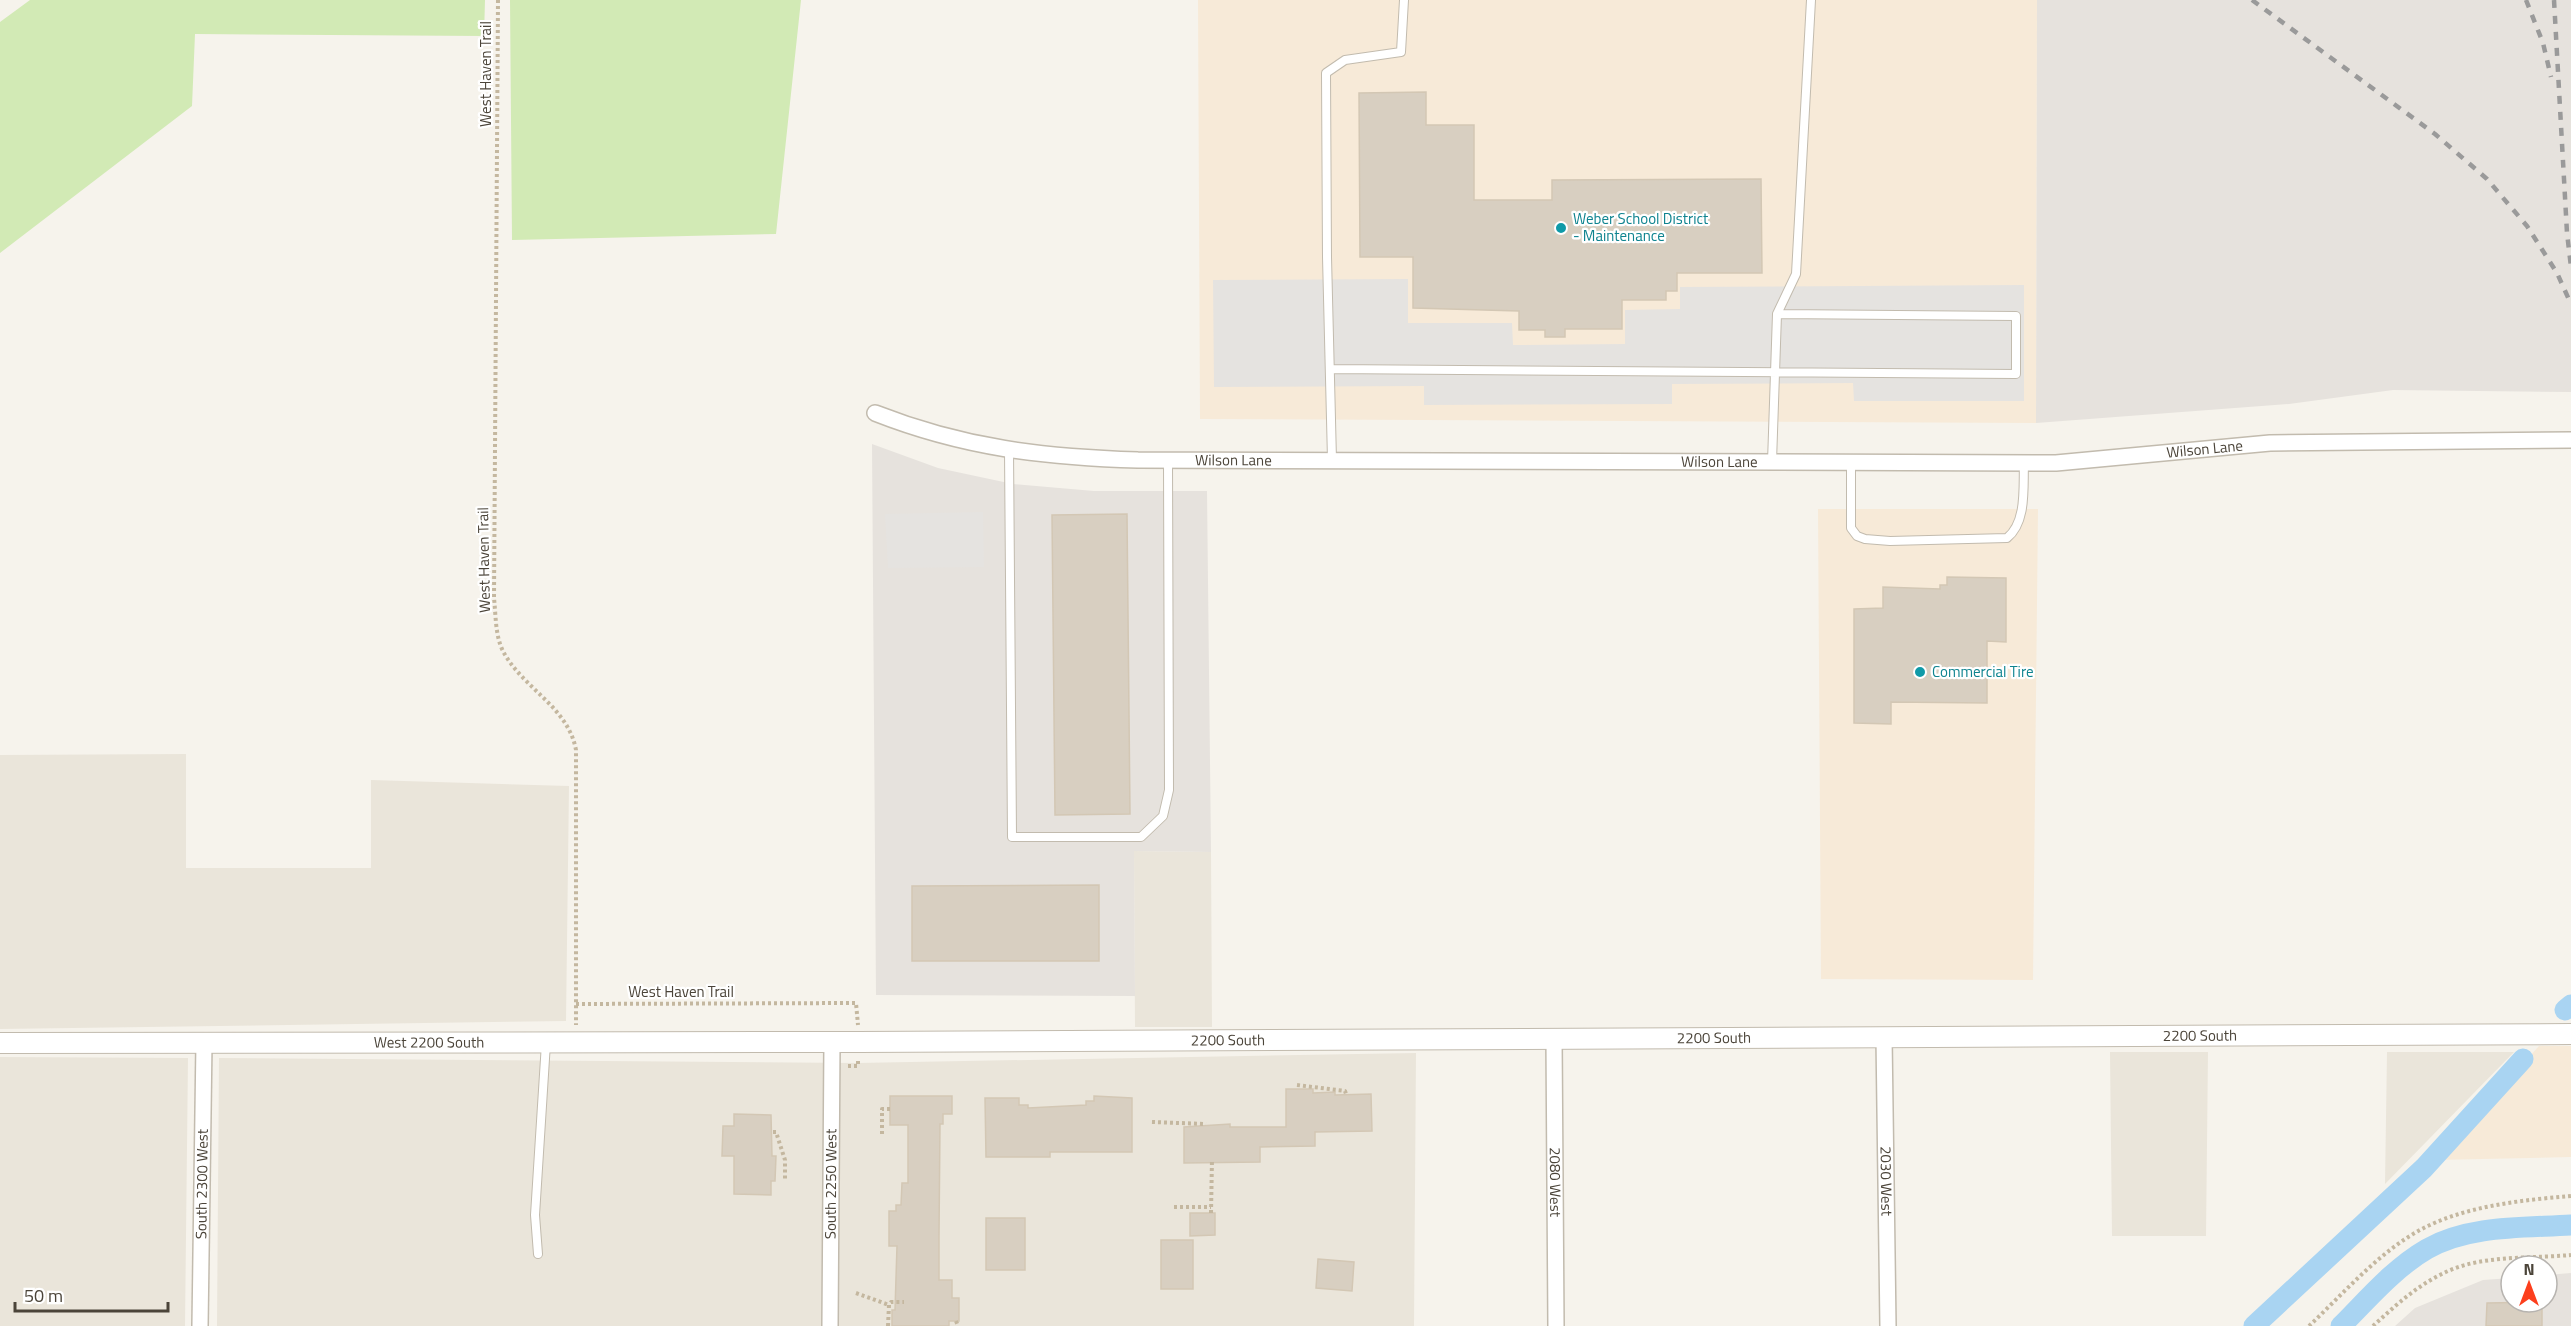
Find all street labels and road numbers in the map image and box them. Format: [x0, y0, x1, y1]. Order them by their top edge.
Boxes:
street label: West Haven Trail [474, 21, 497, 127]
street label: Wilson Lane [2165, 434, 2244, 464]
street label: Wilson Lane [1195, 448, 1272, 471]
street label: Wilson Lane [1681, 450, 1758, 473]
street label: West Haven Trail [471, 507, 496, 613]
street label: West Haven Trail [628, 980, 734, 1003]
street label: 2200 South [2163, 1024, 2237, 1047]
street label: 2200 South [1677, 1026, 1751, 1049]
street label: 2200 South [1191, 1028, 1265, 1051]
street label: West 2200 South [374, 1030, 484, 1054]
street label: South 2300 West [189, 1128, 214, 1239]
street label: South 2250 West [819, 1128, 842, 1239]
street label: 2030 West [1875, 1146, 1898, 1217]
street label: 2080 West [1544, 1147, 1567, 1218]

